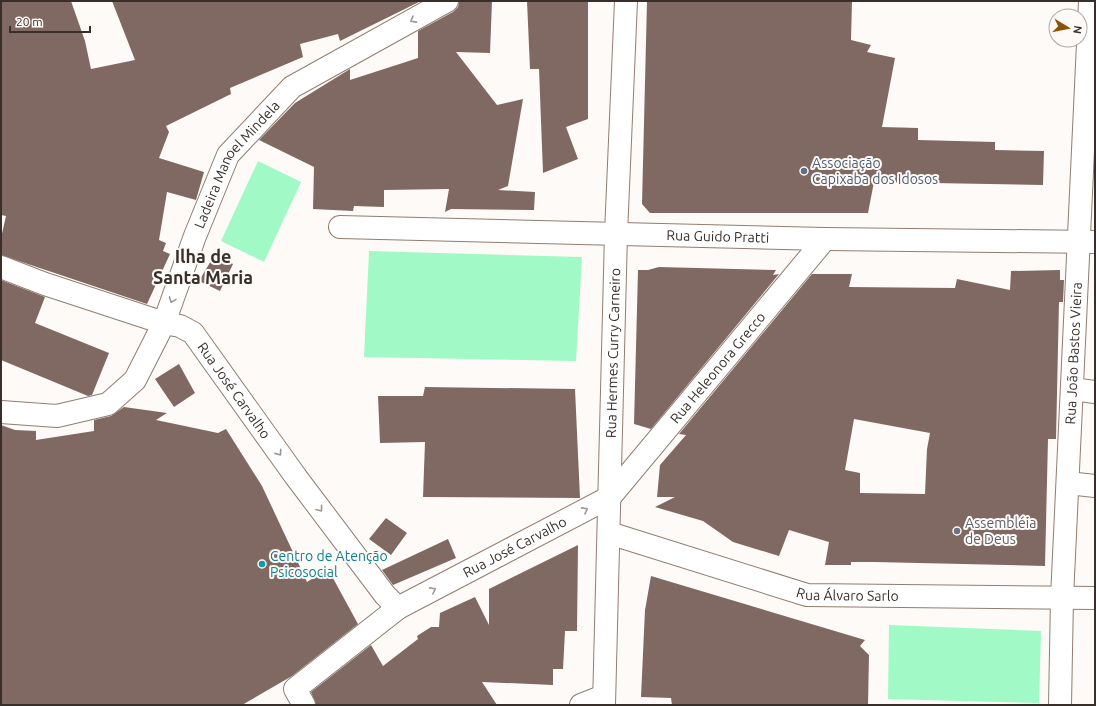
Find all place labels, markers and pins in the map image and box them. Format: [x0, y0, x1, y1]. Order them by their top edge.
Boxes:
place label: Associação Capixaba dos Idosos [812, 155, 938, 187]
marker: Associação Capixaba dos Idosos [799, 166, 809, 176]
place label: Assembléia de Deus [965, 515, 1036, 547]
marker: Assembléia de Deus [952, 526, 962, 536]
place label: Centro de Atenção Psicosocial [270, 548, 388, 580]
marker: Centro de Atenção Psicosocial [257, 559, 267, 569]

